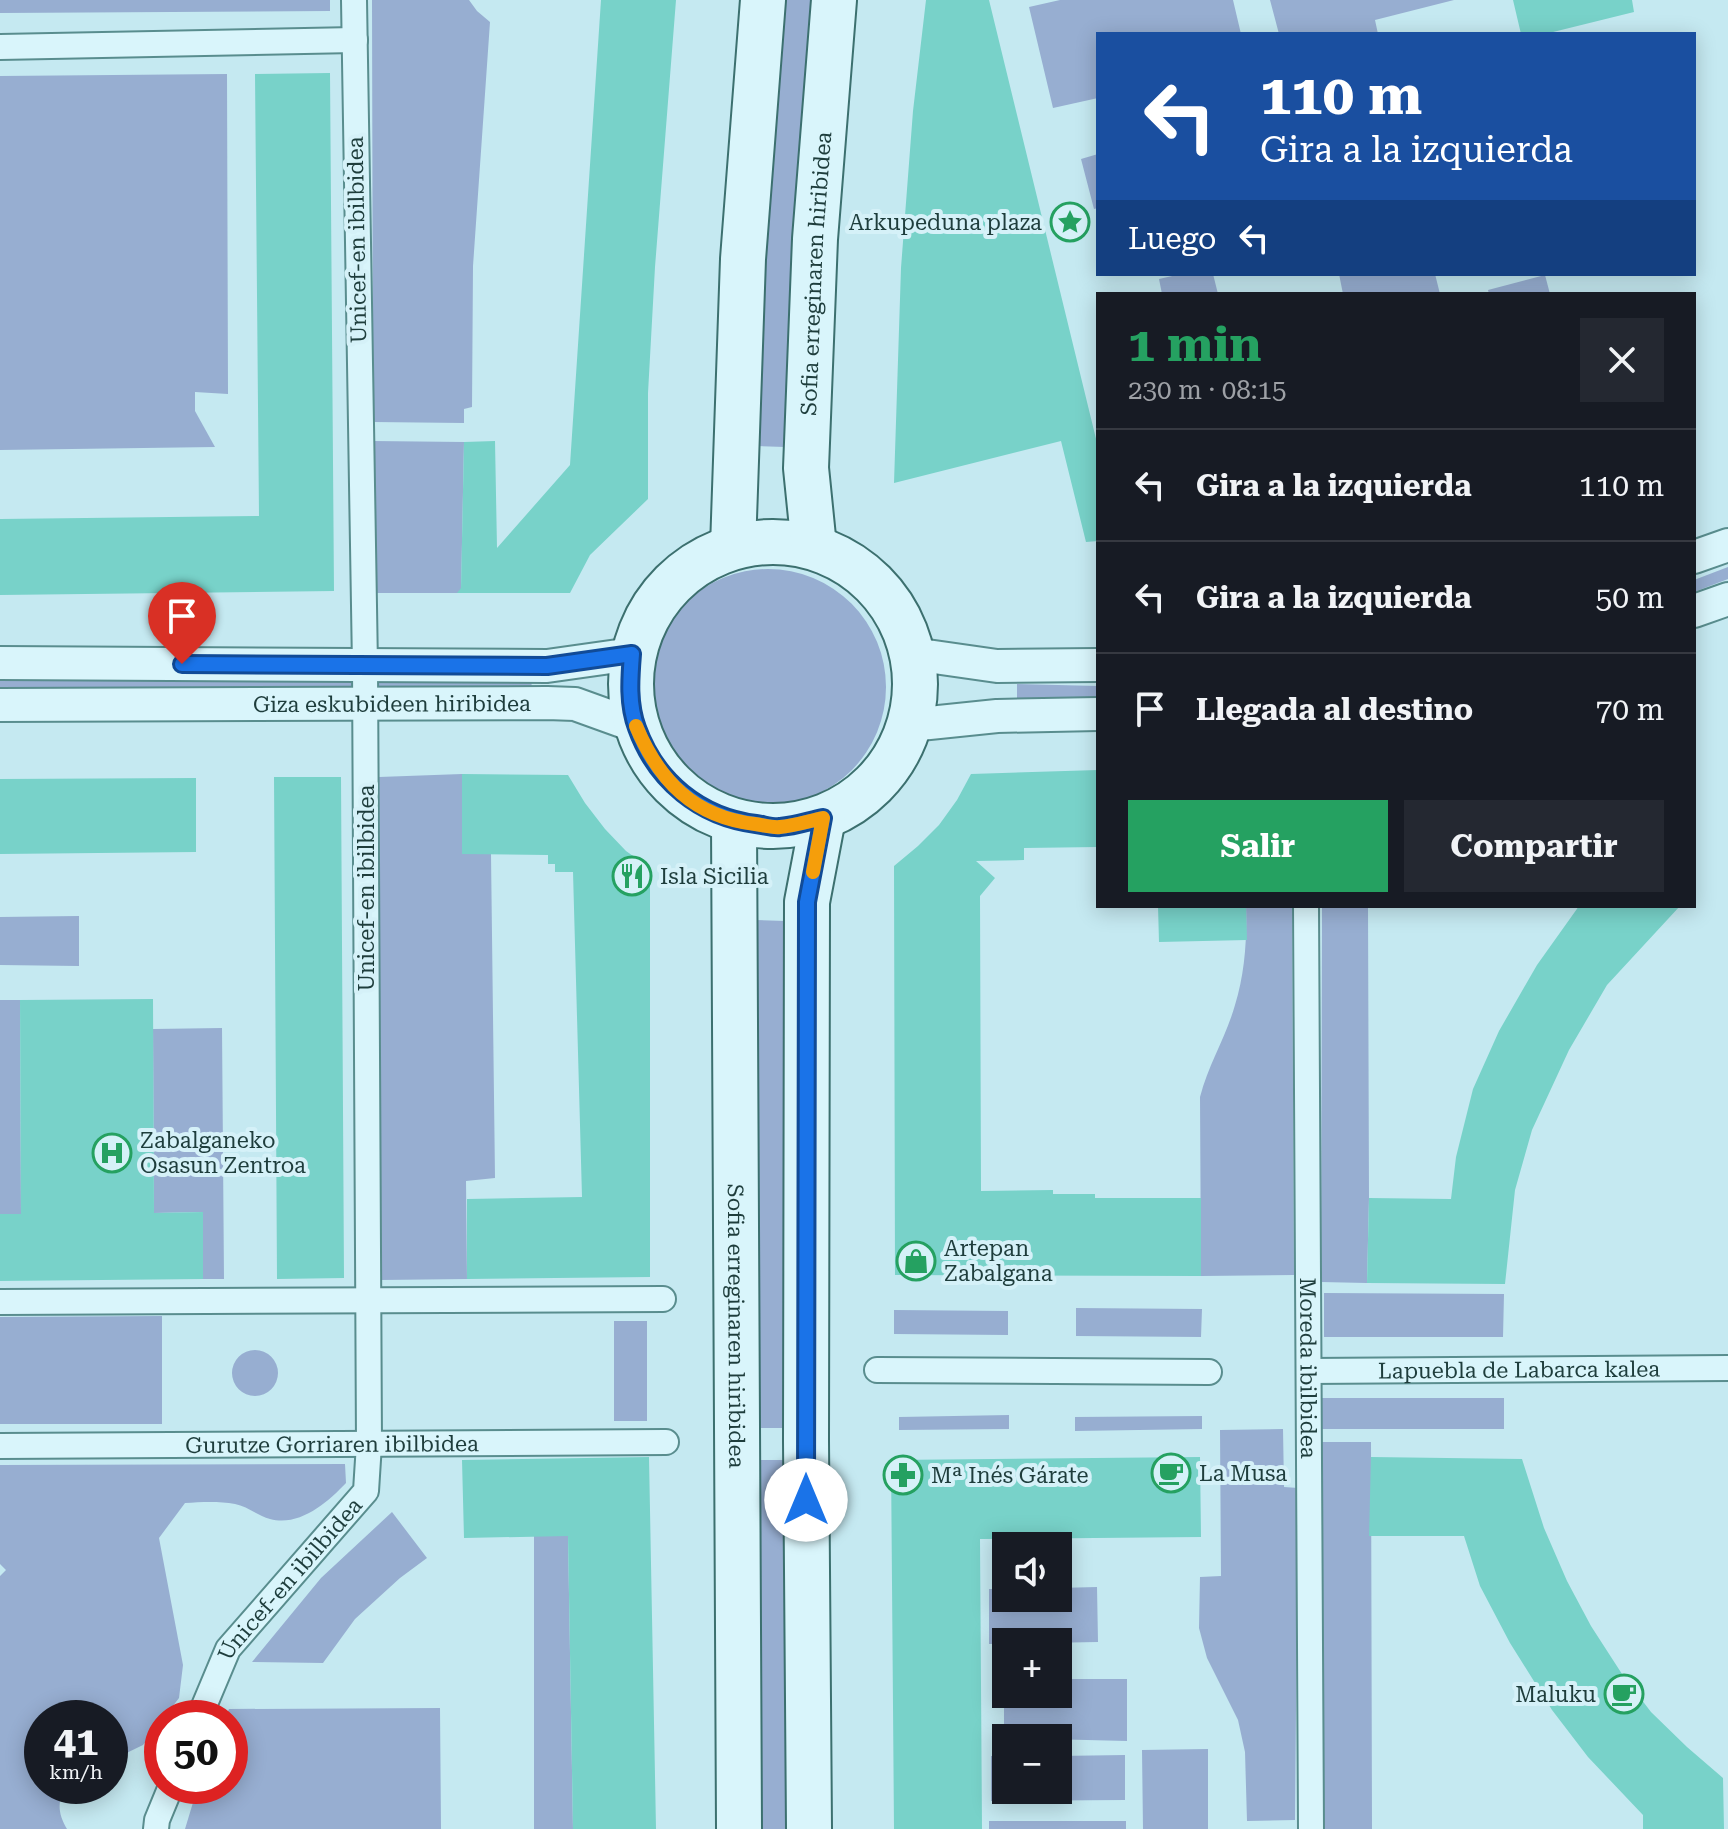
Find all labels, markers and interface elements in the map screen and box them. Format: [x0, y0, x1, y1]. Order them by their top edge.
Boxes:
text: 110 m [1260, 62, 1422, 128]
icon: left [1128, 64, 1232, 168]
text: Gira a la izquierda [1260, 129, 1573, 171]
street label: Sofia erreginaren hiribidea [796, 131, 836, 416]
street label: Unicef-en ibilbidea [343, 136, 371, 344]
place icon: Arkupeduna plaza [1049, 201, 1091, 243]
place label: Arkupeduna plaza [849, 210, 1042, 235]
icon: left [1232, 216, 1276, 260]
text: Luego [1128, 221, 1216, 256]
text: 1 min [1128, 317, 1261, 373]
button: close [1580, 318, 1664, 402]
text: 230 m · 08:15 [1128, 375, 1287, 405]
icon: left [1128, 463, 1172, 507]
text: Gira a la izquierda [1196, 468, 1472, 503]
text: 110 m [1579, 468, 1664, 503]
icon: left [1128, 575, 1172, 619]
text: Gira a la izquierda [1196, 580, 1472, 615]
text: 50 m [1595, 580, 1664, 615]
pin [148, 582, 216, 664]
icon: arrive [160, 594, 204, 638]
icon: arrive [1128, 687, 1172, 731]
street label: Giza eskubideen hiribidea [253, 691, 531, 717]
text: Llegada al destino [1196, 692, 1473, 727]
text: 70 m [1595, 692, 1664, 727]
street label: Unicef-en ibilbidea [354, 784, 379, 991]
button: Salir [1128, 800, 1388, 892]
button: Compartir [1404, 800, 1664, 892]
restaurant icon: Isla Sicilia [611, 855, 653, 897]
place label: Isla Sicilia [660, 864, 769, 889]
place label: Zabalganeko Osasun Zentroa [140, 1128, 306, 1178]
hospital icon: Zabalganeko Osasun Zentroa [91, 1132, 133, 1174]
street label: Sofia erreginaren hiribidea [723, 1184, 750, 1468]
place label: Artepan Zabalgana [944, 1236, 1053, 1286]
shop icon: Artepan Zabalgana [895, 1240, 937, 1282]
street label: Moreda ibilbidea [1296, 1277, 1321, 1459]
street label: Lapuebla de Labarca kalea [1378, 1356, 1660, 1383]
street label: Gurutze Gorriaren ibilbidea [185, 1431, 479, 1457]
cafe icon: La Musa [1150, 1452, 1192, 1494]
pharmacy icon: Mª Inés Gárate [882, 1454, 924, 1496]
position arrow [764, 1458, 848, 1542]
place label: La Musa [1199, 1461, 1287, 1486]
place label: Mª Inés Gárate [931, 1463, 1089, 1488]
street label: Unicef-en ibilbidea [212, 1493, 367, 1663]
map controls [992, 1532, 1072, 1804]
button: sound [992, 1532, 1072, 1612]
button: + [992, 1628, 1072, 1708]
cafe icon: Maluku [1603, 1673, 1645, 1715]
place label: Maluku [1515, 1682, 1596, 1707]
speed limit sign: 50 [144, 1700, 248, 1804]
text: 41 [54, 1718, 98, 1765]
button: − [992, 1724, 1072, 1804]
text: km/h [49, 1760, 103, 1784]

